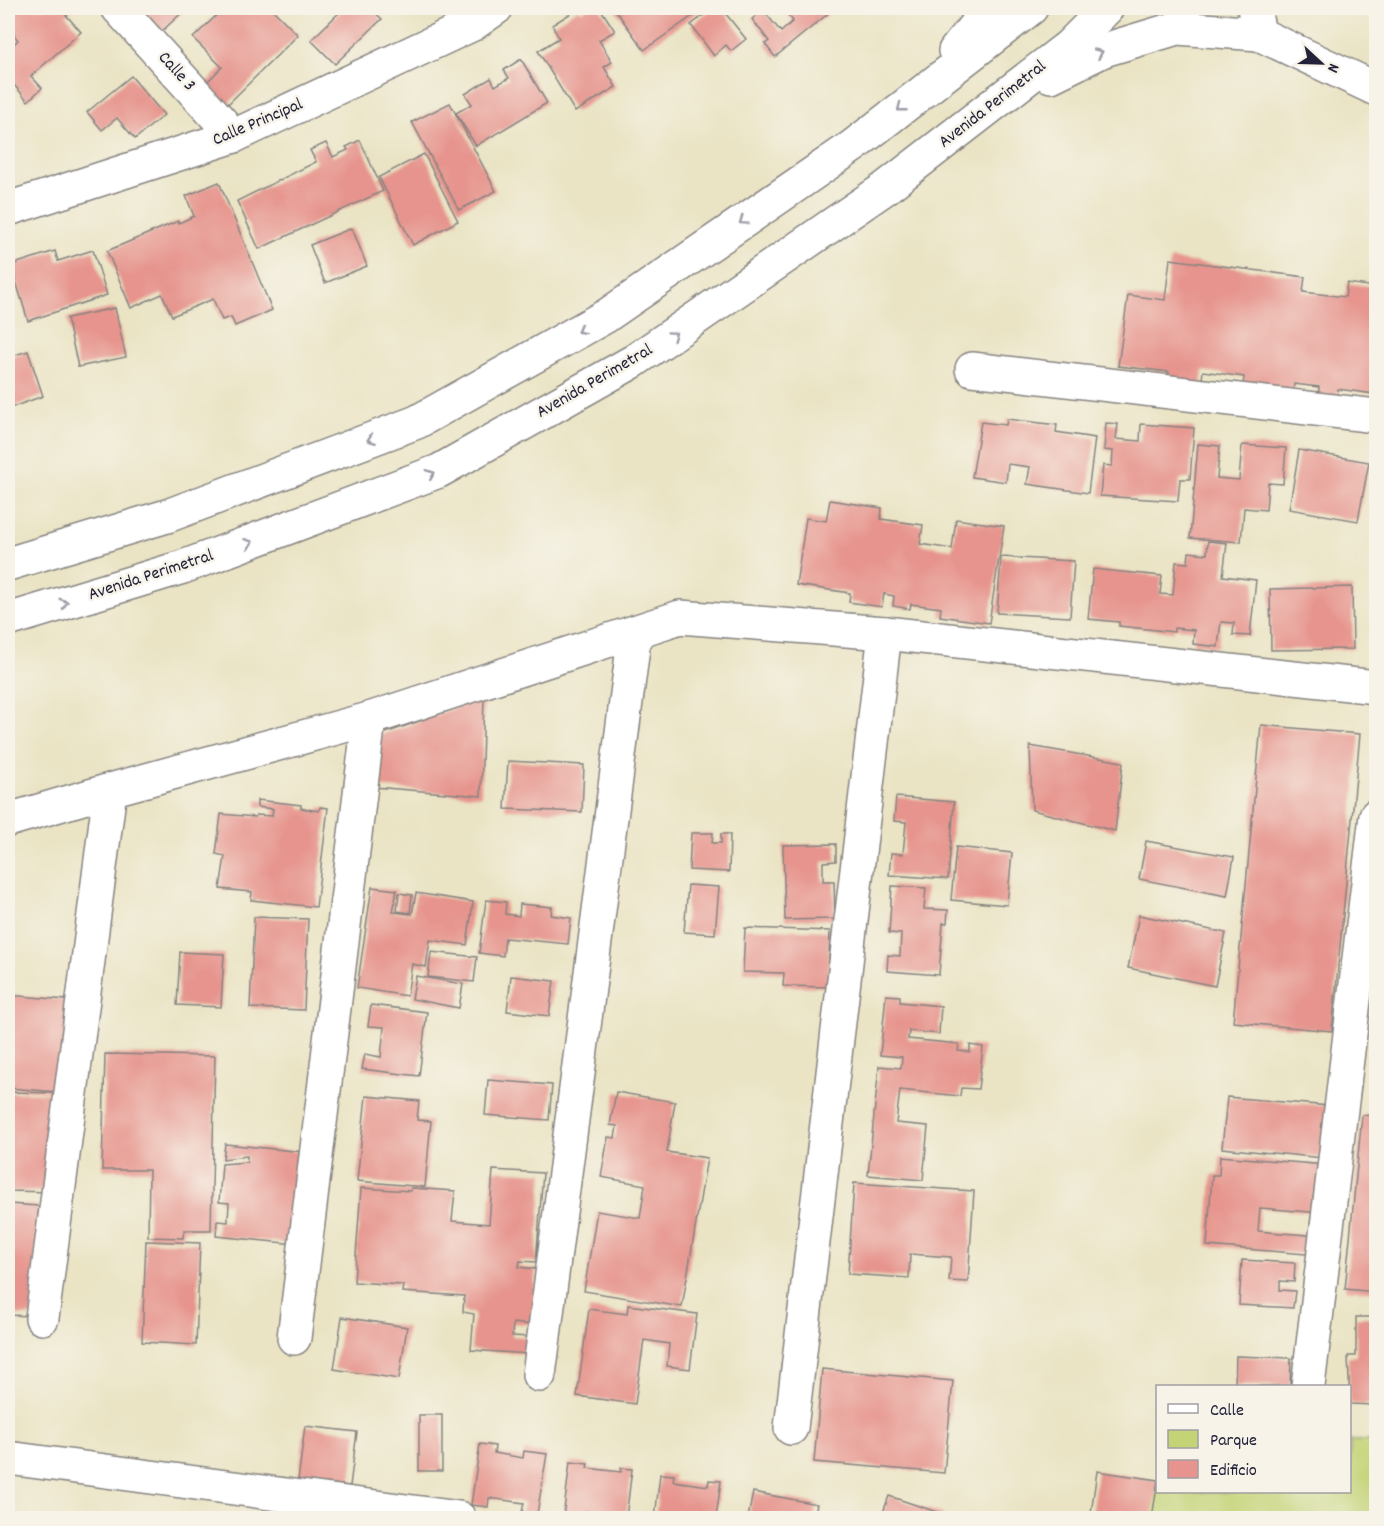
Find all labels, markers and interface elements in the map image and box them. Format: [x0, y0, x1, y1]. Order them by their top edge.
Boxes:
north arrow [1291, 33, 1351, 93]
street label: Calle 3 [151, 47, 201, 97]
one-way arrow [1092, 48, 1103, 60]
street label: Avenida Perimetral [934, 55, 1053, 155]
text: N [1320, 60, 1345, 76]
street label: Calle Principal [209, 92, 308, 153]
one-way arrow [897, 100, 908, 111]
one-way arrow [739, 214, 750, 225]
one-way arrow [577, 323, 587, 334]
one-way arrow [666, 331, 677, 342]
street label: Avenida Perimetral [532, 338, 658, 425]
one-way arrow [367, 432, 377, 445]
one-way arrow [425, 469, 436, 481]
one-way arrow [243, 538, 254, 550]
street label: Avenida Perimetral [85, 544, 217, 608]
one-way arrow [58, 598, 69, 610]
legend [1156, 1385, 1351, 1493]
text: Calle [1210, 1399, 1244, 1424]
text: Parque [1210, 1429, 1257, 1454]
text: Edificio [1210, 1459, 1257, 1484]

